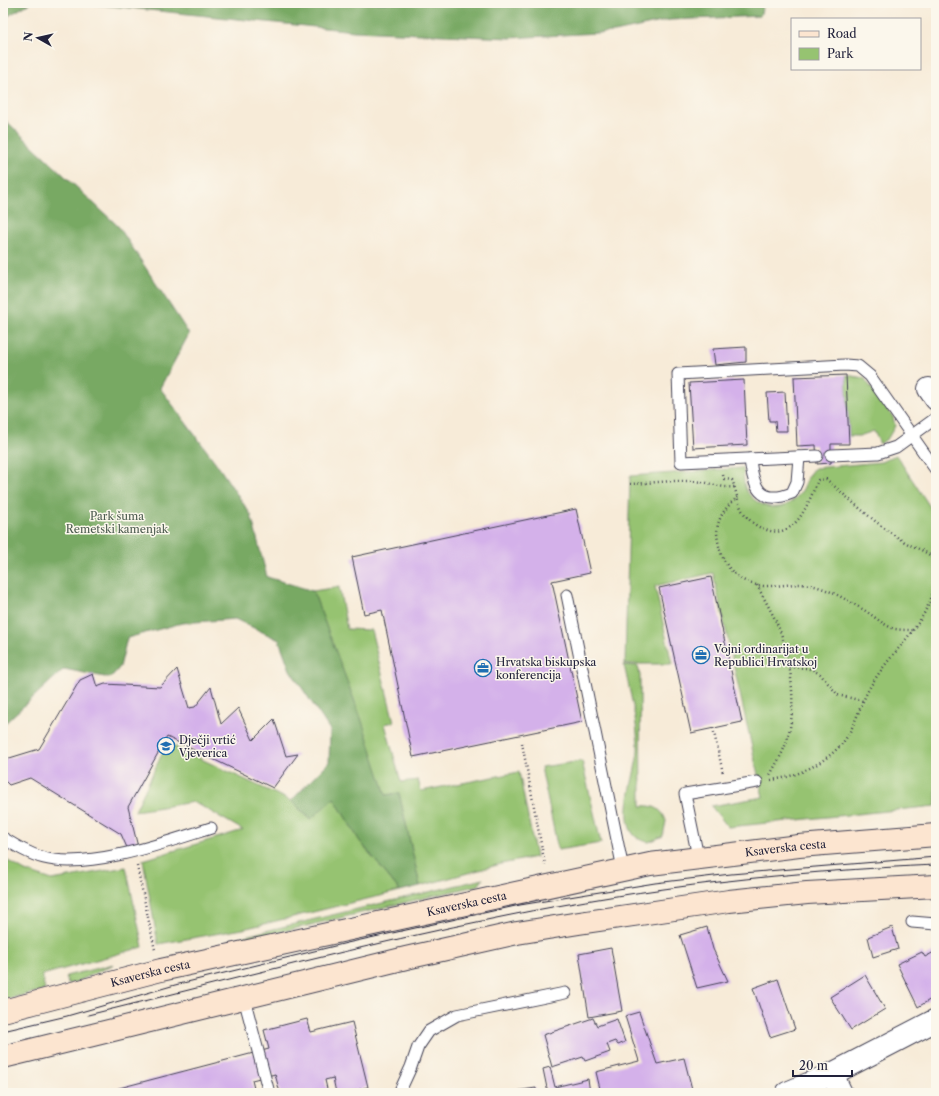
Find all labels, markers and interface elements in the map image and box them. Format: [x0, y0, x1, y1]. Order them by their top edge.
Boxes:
north arrow [18, 18, 58, 58]
legend [791, 18, 921, 70]
text: Road [827, 26, 857, 41]
text: N [21, 30, 36, 42]
text: Park [827, 46, 854, 61]
park label: Park šuma Remetski kamenjak [66, 509, 169, 536]
place label: Vojni ordinarijat u Republici Hrvatskoj [713, 642, 817, 669]
office icon: Vojni ordinarijat u Republici Hrvatskoj [691, 645, 711, 665]
place label: Hrvatska biskupska konferencija [496, 655, 597, 682]
office icon: Hrvatska biskupska konferencija [473, 658, 493, 678]
place label: Dječji vrtić Vjeverica [178, 733, 236, 760]
school or university icon: Dječji vrtić Vjeverica [156, 736, 176, 756]
street label: Ksaverska cesta [744, 837, 827, 859]
street label: Ksaverska cesta [425, 888, 508, 919]
street label: Ksaverska cesta [109, 957, 191, 990]
scale bar [793, 1052, 852, 1078]
text: 20 m [799, 1058, 828, 1073]

